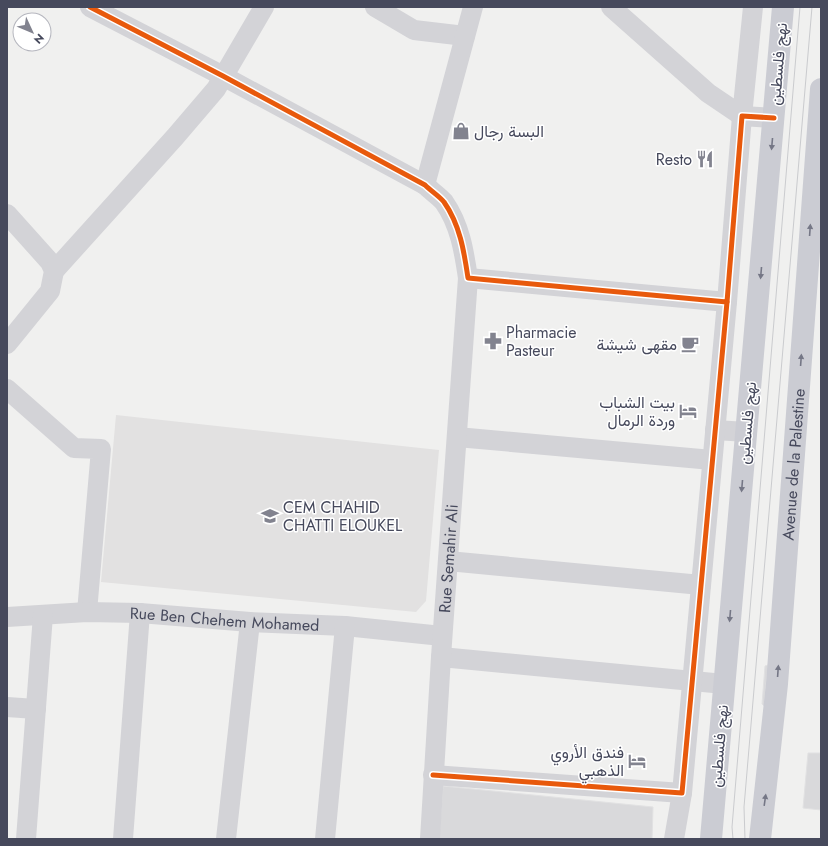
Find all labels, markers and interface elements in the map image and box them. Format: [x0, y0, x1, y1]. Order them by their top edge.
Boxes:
north arrow [12, 12, 52, 52]
street label: نهج فلسطين [763, 22, 793, 106]
text: N [30, 30, 48, 48]
place label: البسة رجال [474, 120, 544, 143]
shop icon: البسة رجال [451, 121, 471, 141]
one-way arrow [768, 138, 775, 150]
place label: Resto [656, 148, 692, 171]
restaurant icon: Resto [695, 149, 715, 169]
one-way arrow [807, 224, 814, 236]
one-way arrow [757, 267, 764, 279]
place label: Pharmacie Pasteur [506, 321, 577, 362]
pharmacy icon: Pharmacie Pasteur [483, 331, 503, 351]
place label: مقهى شيشة [597, 333, 677, 356]
cafe icon: مقهى شيشة [680, 334, 700, 354]
one-way arrow [797, 354, 804, 366]
street label: نهج فلسطين [732, 381, 762, 465]
street label: Avenue de la Palestine [776, 388, 810, 541]
place label: بيت الشباب وردة الرمال [599, 391, 675, 432]
hotel icon: بيت الشباب وردة الرمال [678, 401, 698, 421]
one-way arrow [738, 480, 745, 492]
place label: CEM CHAHID CHATTI ELOUKEL [283, 496, 403, 537]
street label: Rue Semahir Ali [433, 503, 463, 614]
school or university icon: CEM CHAHID CHATTI ELOUKEL [260, 506, 280, 526]
street label: Rue Ben Chehem Mohamed [130, 601, 320, 636]
one-way arrow [727, 610, 734, 622]
one-way arrow [775, 665, 782, 677]
street label: نهج فلسطين [704, 704, 734, 788]
place label: فندق الأروي الذهبي [550, 741, 624, 784]
hotel icon: فندق الأروي الذهبي [627, 751, 647, 771]
one-way arrow [762, 794, 768, 806]

